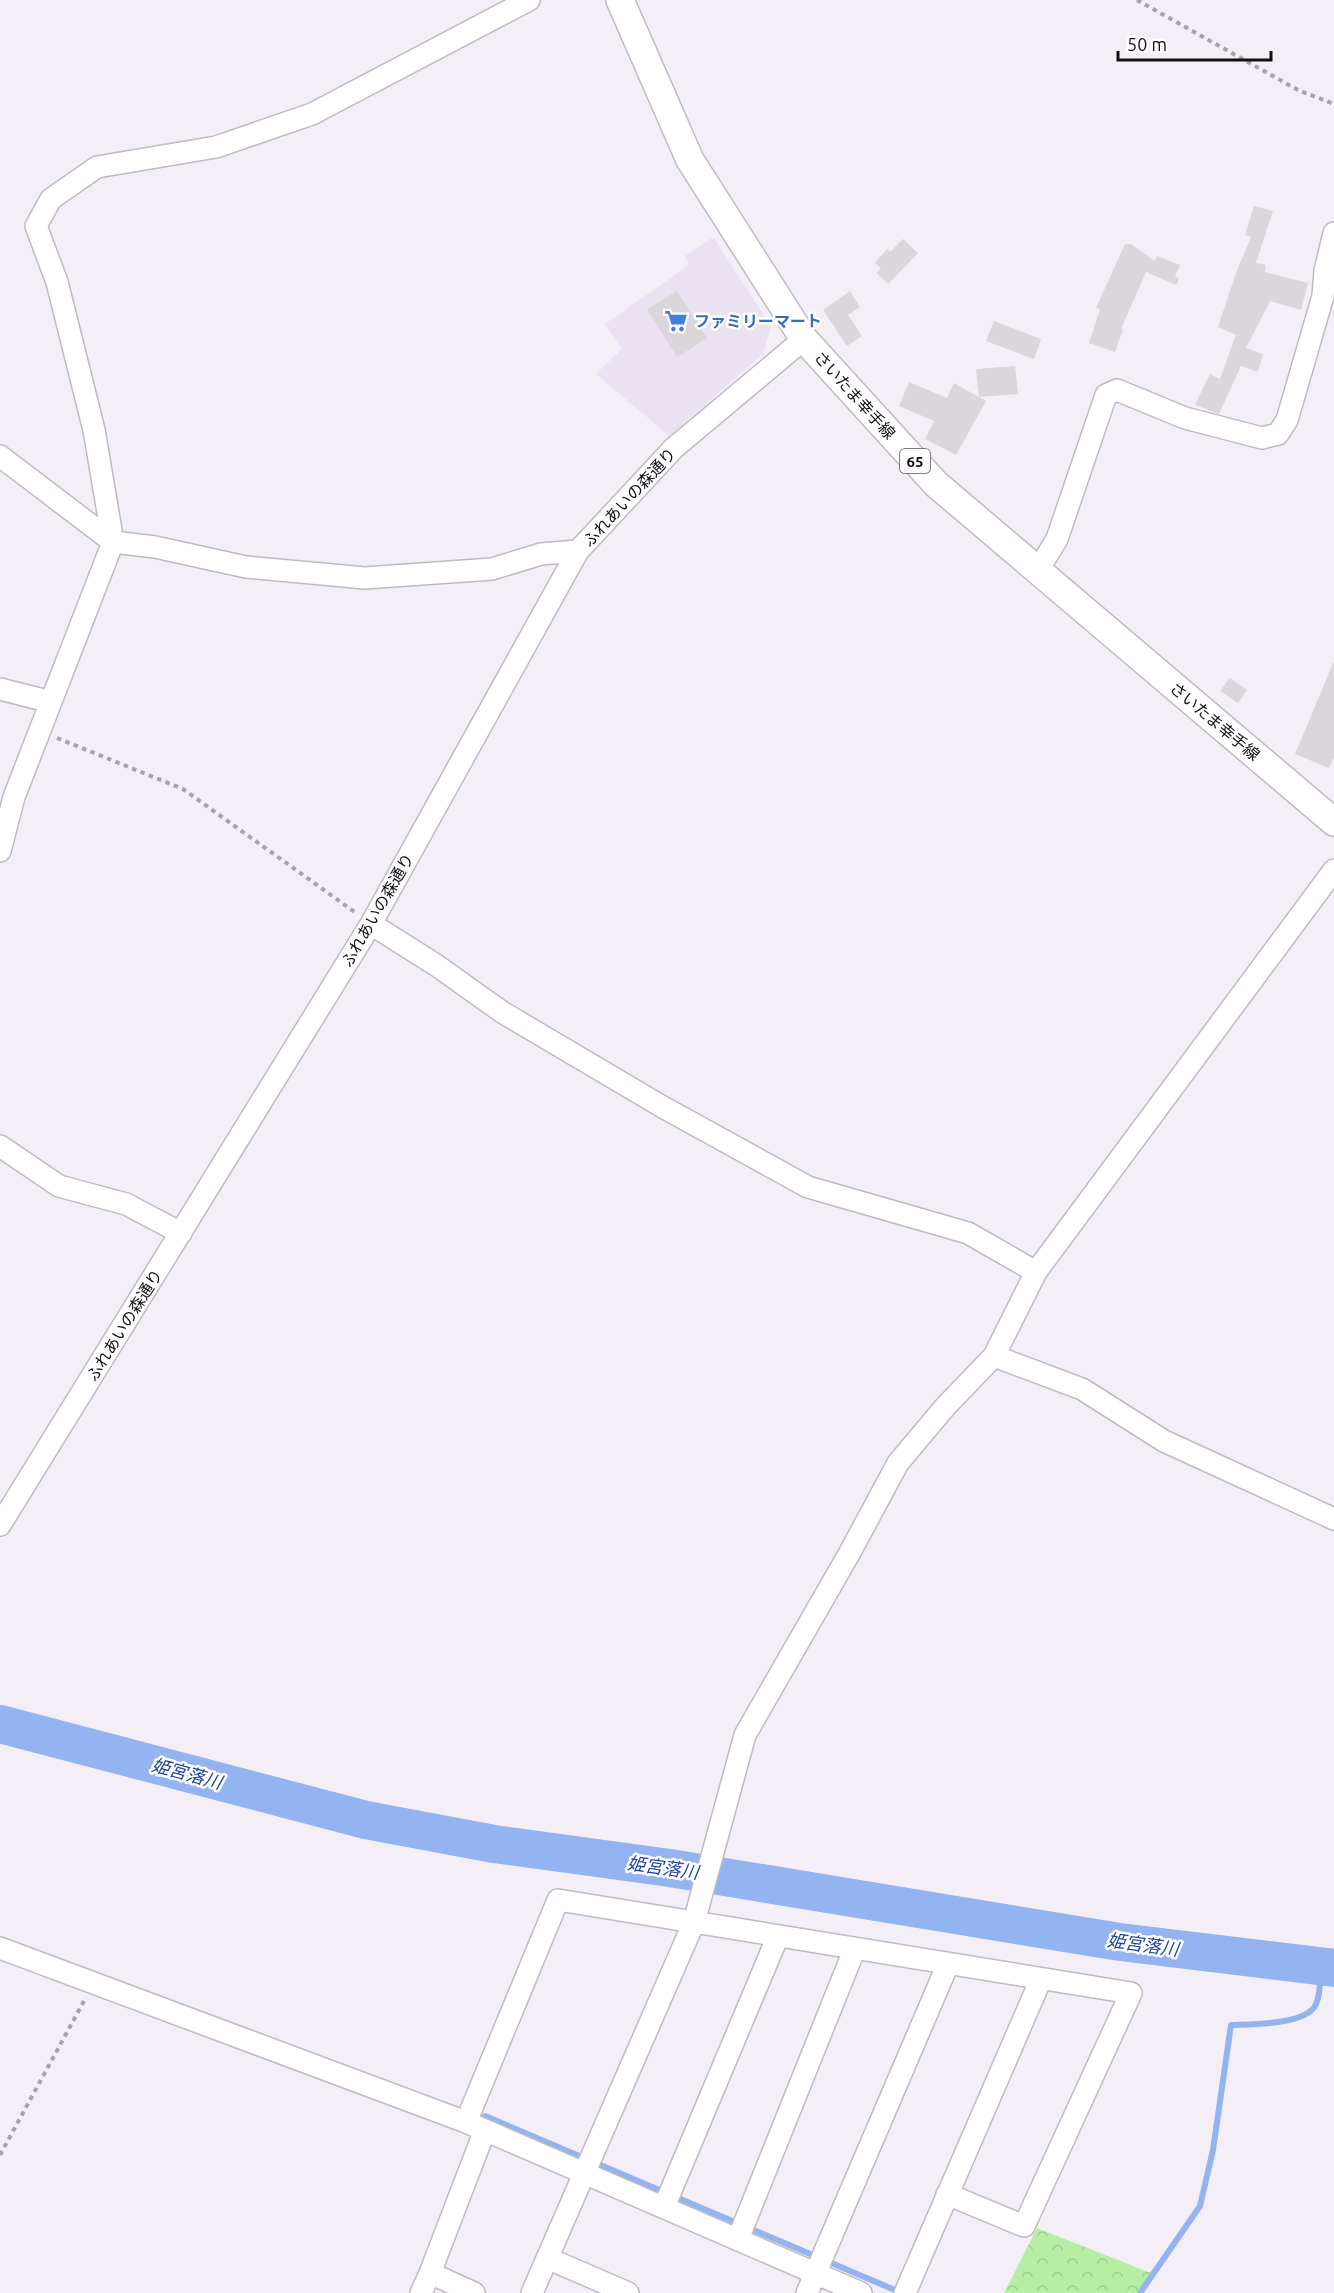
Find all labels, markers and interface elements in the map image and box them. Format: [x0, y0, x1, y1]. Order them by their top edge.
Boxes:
scale bar [1118, 24, 1271, 62]
text: 50 m [1127, 34, 1167, 54]
supermarket icon: ファミリーマート [663, 308, 689, 334]
place label: ファミリーマート [694, 312, 822, 330]
street label: さいたま幸手線 [811, 348, 899, 442]
street label: ふれあいの森通り [579, 444, 679, 550]
road number: 65 [900, 449, 930, 473]
street label: さいたま幸手線 [1166, 678, 1264, 764]
street label: ふれあいの森通り [337, 850, 417, 970]
street label: ふれあいの森通り [82, 1266, 166, 1384]
water label: 姫宮落川 [150, 1754, 226, 1792]
water label: 姫宮落川 [626, 1852, 702, 1882]
water label: 姫宮落川 [1106, 1929, 1182, 1959]

